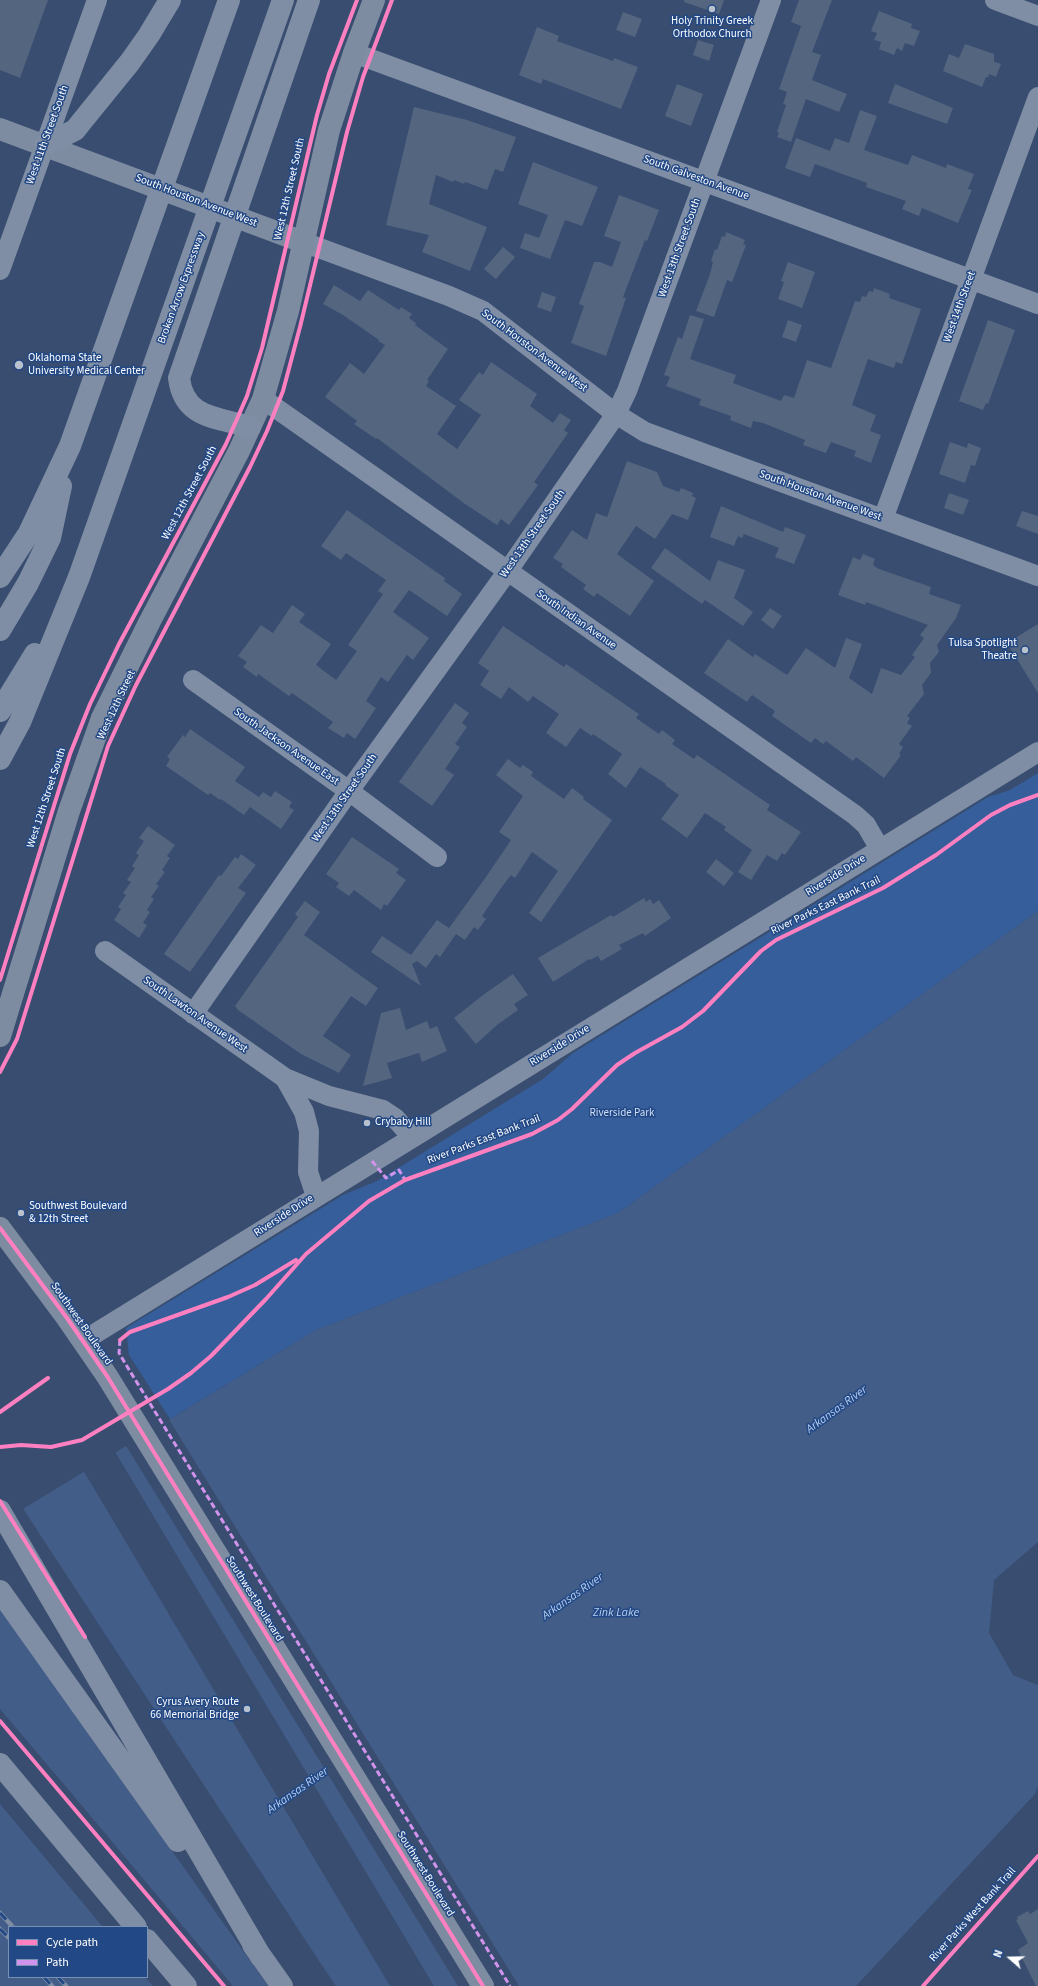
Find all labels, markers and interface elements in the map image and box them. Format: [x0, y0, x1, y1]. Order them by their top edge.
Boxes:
marker: Holy Trinity Greek Orthodox Church [707, 4, 717, 14]
place label: Holy Trinity Greek Orthodox Church [671, 15, 753, 41]
street label: West 11th Street South [24, 84, 72, 186]
street label: West 12th Street South [272, 137, 308, 241]
street label: South Galveston Avenue [641, 153, 751, 203]
street label: South Houston Avenue West [133, 172, 259, 230]
street label: West 13th Street South [656, 197, 704, 299]
street label: Broken Arrow Expressway [156, 230, 208, 346]
street label: West 14th Street [941, 270, 979, 344]
street label: South Houston Avenue West [478, 307, 590, 395]
place label: Oklahoma State University Medical Center [28, 352, 145, 378]
marker: Oklahoma State University Medical Center [13, 359, 25, 371]
street label: West 12th Street South [160, 444, 220, 542]
street label: South Houston Avenue West [757, 468, 883, 524]
street label: West 13th Street South [498, 487, 568, 581]
street label: South Indian Avenue [533, 587, 619, 653]
place label: Tulsa Spotlight Theatre [948, 637, 1017, 663]
marker: Tulsa Spotlight Theatre [1020, 645, 1030, 655]
street label: West 12th Street [95, 668, 139, 742]
street label: South Jackson Avenue East [231, 706, 341, 788]
street label: West 12th Street South [25, 746, 69, 850]
street label: West 13th Street South [310, 751, 380, 845]
street label: Riverside Drive [804, 852, 868, 900]
street label: River Parks East Bank Trail [769, 874, 883, 938]
street label: South Lawton Avenue West [140, 974, 250, 1056]
street label: Riverside Drive [528, 1022, 592, 1070]
park label: Riverside Park [590, 1107, 654, 1121]
street label: River Parks East Bank Trail [426, 1112, 542, 1168]
place label: Crybaby Hill [375, 1116, 431, 1130]
marker: Crybaby Hill [362, 1118, 372, 1128]
street label: Riverside Drive [252, 1192, 316, 1240]
place label: Southwest Boulevard & 12th Street [29, 1200, 127, 1226]
marker: Southwest Boulevard & 12th Street [16, 1208, 26, 1218]
street label: Southwest Boulevard [47, 1280, 115, 1368]
water label: Arkansas River [804, 1383, 870, 1437]
street label: Southwest Boulevard [222, 1554, 286, 1644]
water label: Arkansas River [540, 1571, 606, 1623]
water label: Zink Lake [593, 1606, 639, 1620]
place label: Cyrus Avery Route 66 Memorial Bridge [150, 1696, 239, 1722]
marker: Cyrus Avery Route 66 Memorial Bridge [242, 1704, 252, 1714]
water label: Arkansas River [265, 1765, 331, 1817]
street label: Southwest Boulevard [393, 1829, 457, 1919]
street label: River Parks West Bank Trail [927, 1865, 1019, 1965]
legend [8, 1926, 148, 1978]
text: Cycle path [46, 1934, 98, 1951]
north arrow [990, 1938, 1030, 1978]
text: N [990, 1948, 1007, 1960]
text: Path [46, 1954, 69, 1971]

